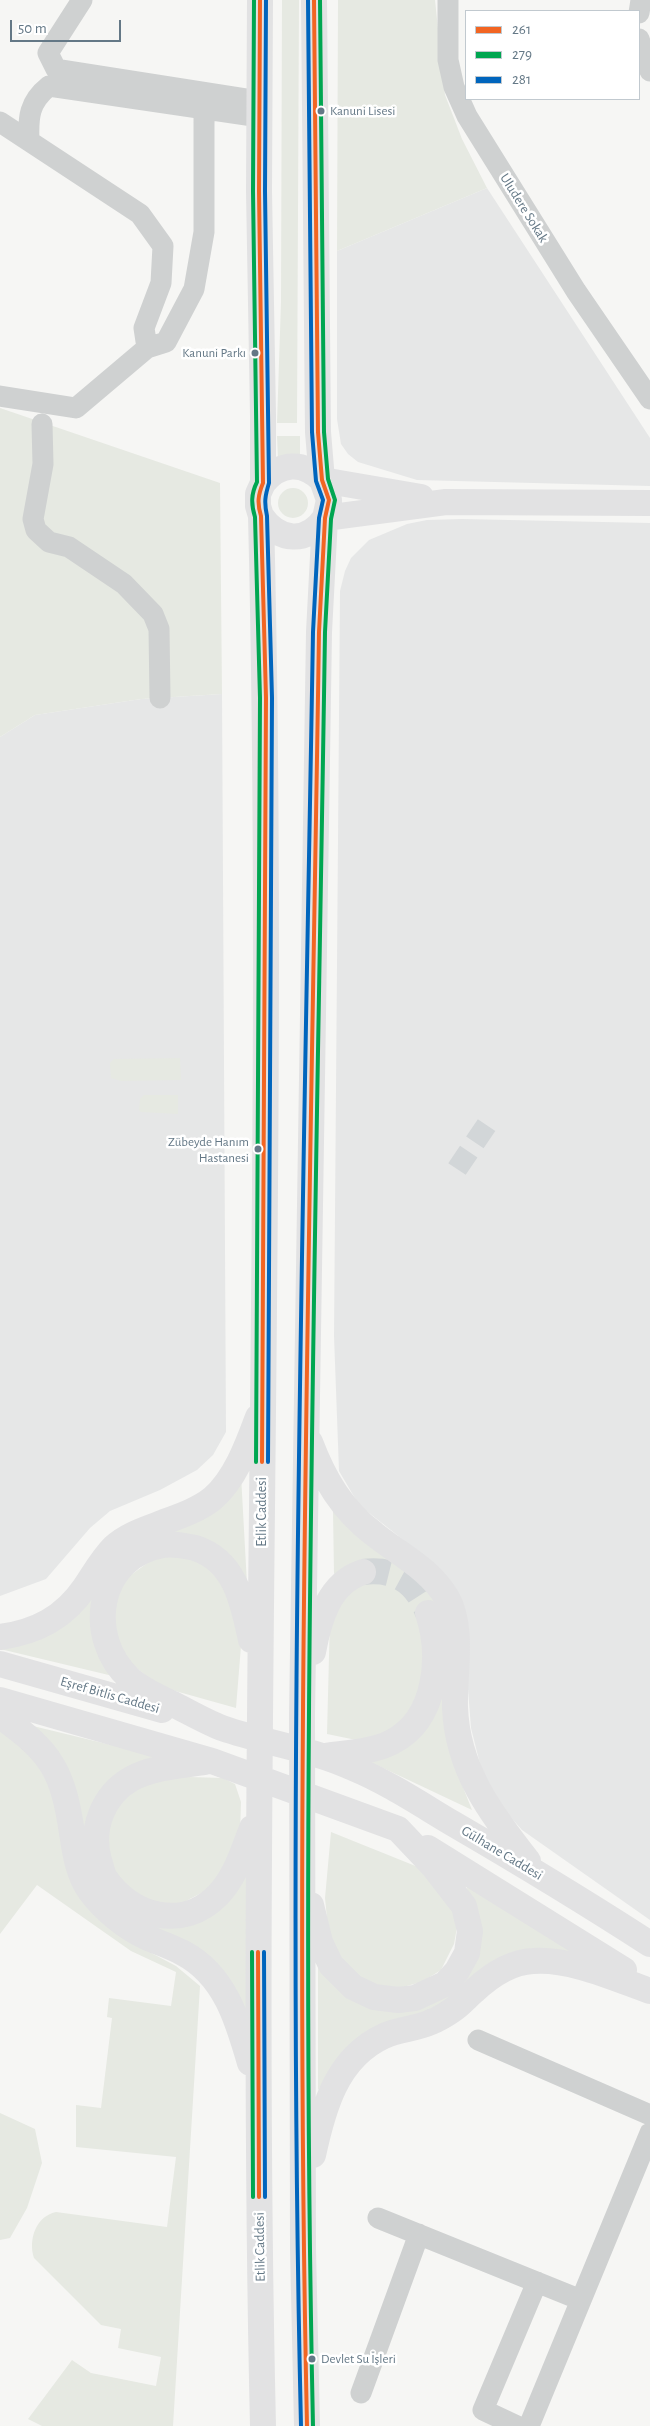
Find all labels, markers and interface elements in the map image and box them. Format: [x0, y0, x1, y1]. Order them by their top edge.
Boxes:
scale bar [12, 10, 124, 42]
legend [465, 10, 640, 100]
text: 50 m [18, 21, 47, 36]
text: 261 [512, 22, 531, 37]
text: 279 [512, 47, 532, 62]
text: 281 [512, 72, 531, 87]
place label: Kanuni Lisesi [330, 103, 395, 119]
marker: Kanuni Lisesi [316, 106, 326, 116]
street label: Uludere Sokak [496, 170, 552, 246]
place label: Kanuni Parkı [182, 345, 246, 361]
marker: Kanuni Parkı [250, 348, 260, 358]
place label: Zübeyde Hanım Hastanesi [168, 1134, 249, 1165]
marker: Zübeyde Hanım Hastanesi [253, 1144, 263, 1154]
street label: Etlik Caddesi [254, 1477, 270, 1547]
street label: Eşref Bitlis Caddesi [58, 1673, 162, 1717]
street label: Gülhane Caddesi [458, 1822, 546, 1884]
street label: Etlik Caddesi [251, 2212, 269, 2282]
place label: Devlet Su İşleri [321, 2351, 396, 2367]
marker: Devlet Su İşleri [307, 2354, 317, 2364]

